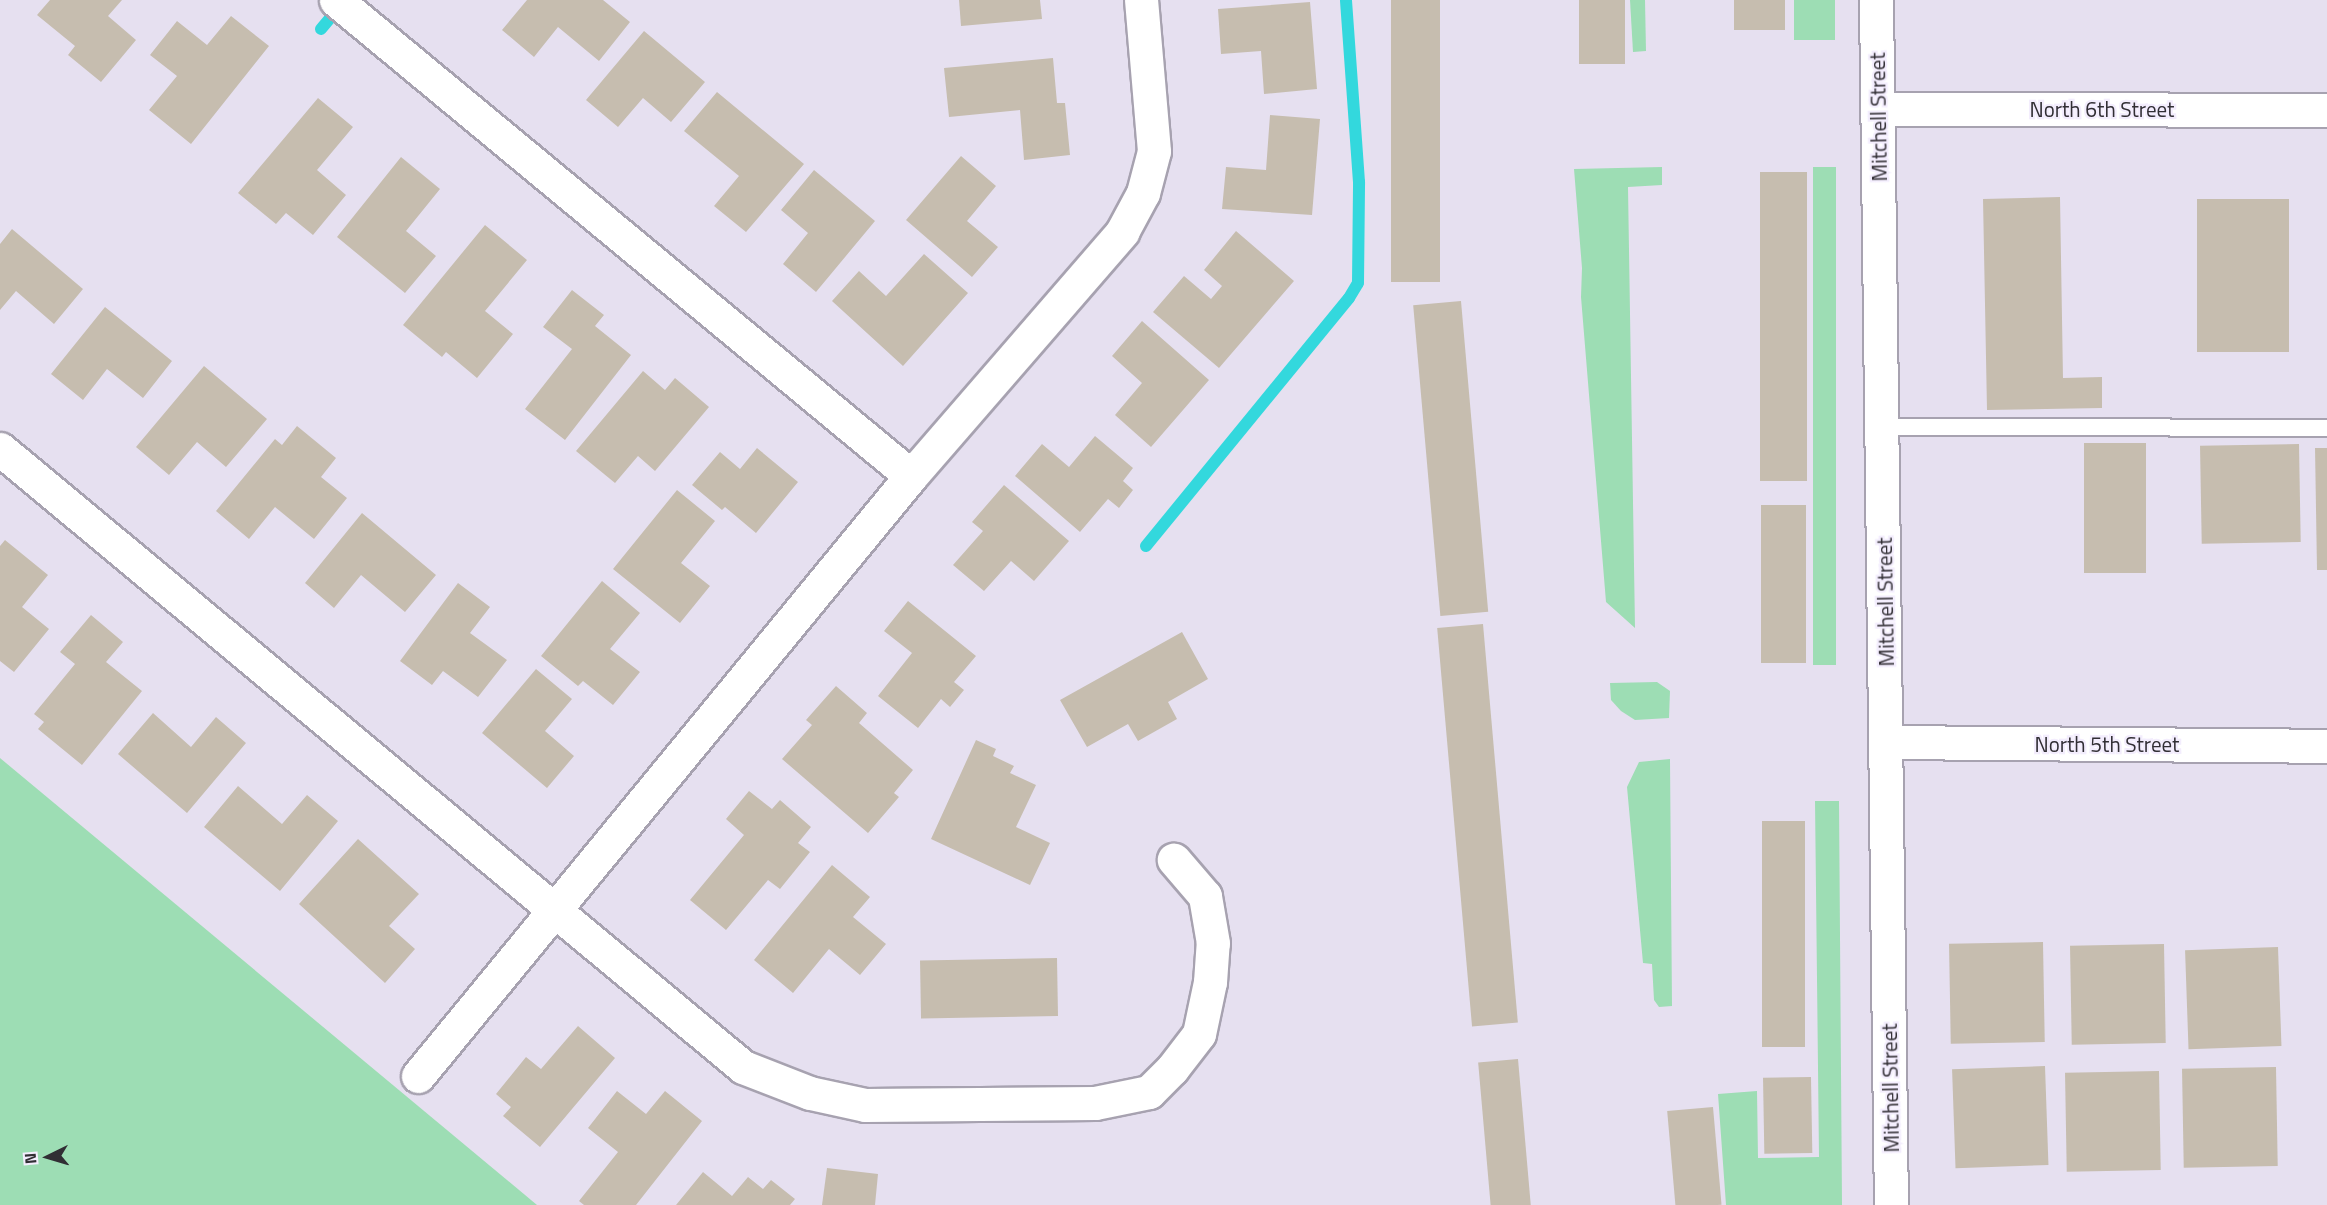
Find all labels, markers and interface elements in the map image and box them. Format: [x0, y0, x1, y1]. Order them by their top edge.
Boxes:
street label: Mitchell Street [1864, 52, 1892, 182]
street label: North 6th Street [2030, 96, 2174, 122]
street label: Mitchell Street [1871, 537, 1899, 667]
street label: North 5th Street [2035, 731, 2179, 757]
street label: Mitchell Street [1876, 1023, 1904, 1153]
north arrow [18, 1127, 78, 1187]
text: N [18, 1152, 43, 1165]

